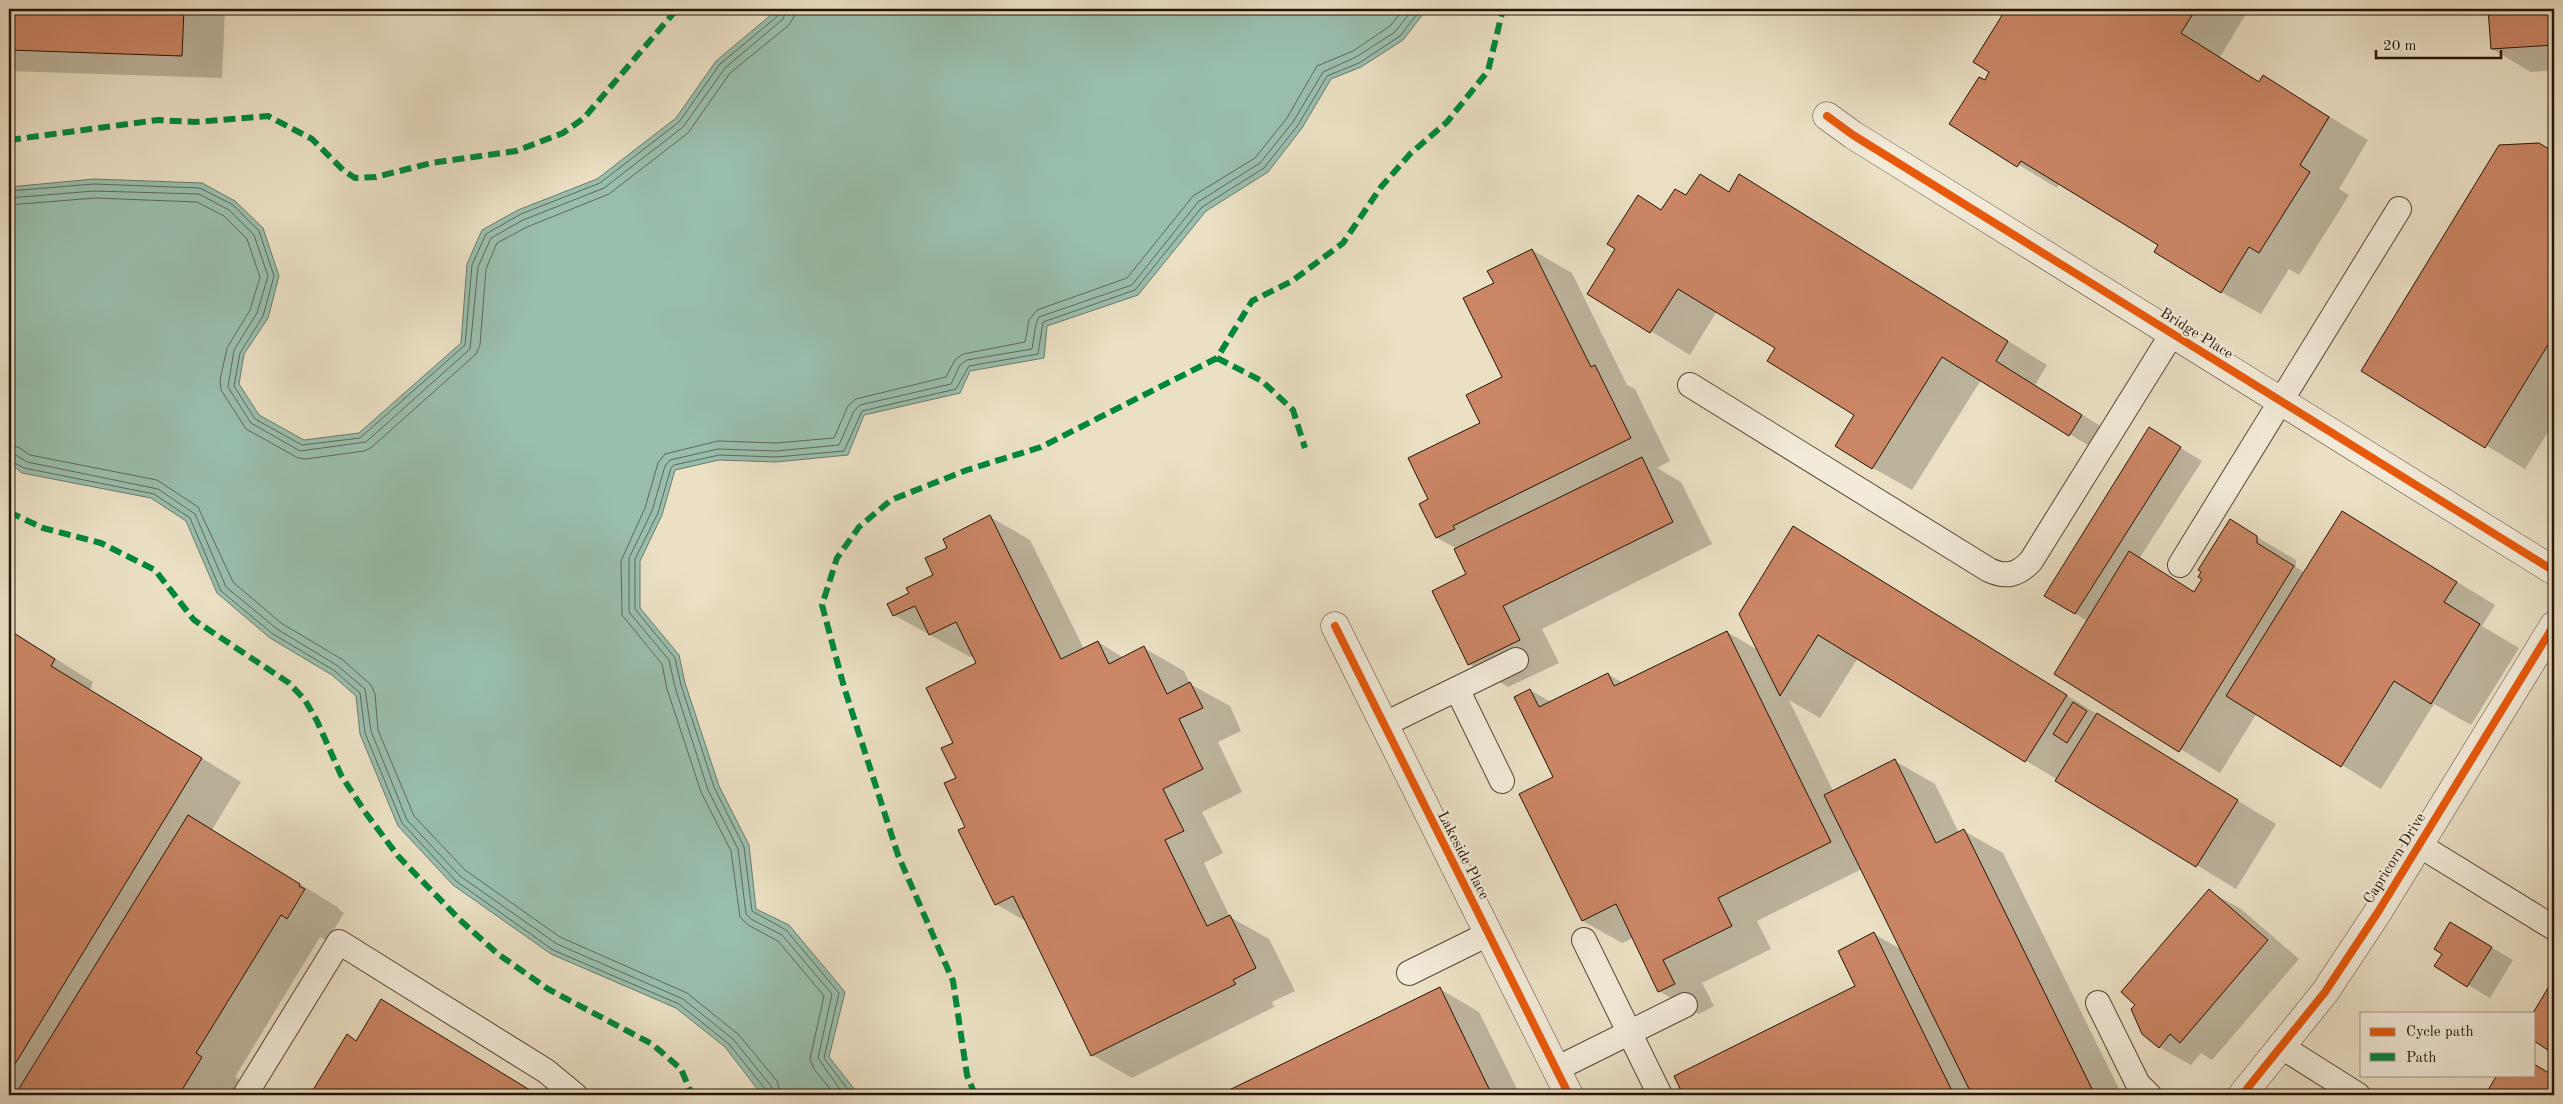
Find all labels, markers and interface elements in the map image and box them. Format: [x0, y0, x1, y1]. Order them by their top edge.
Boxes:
scale bar [2376, 28, 2500, 60]
text: 20 m [2383, 39, 2417, 54]
street label: Bridge Place [2157, 306, 2235, 363]
street label: Lakeside Place [1434, 809, 1491, 902]
street label: Capricorn Drive [2361, 811, 2429, 907]
legend [2360, 1012, 2536, 1076]
text: Cycle path [2406, 1025, 2474, 1040]
text: Path [2406, 1051, 2436, 1066]

